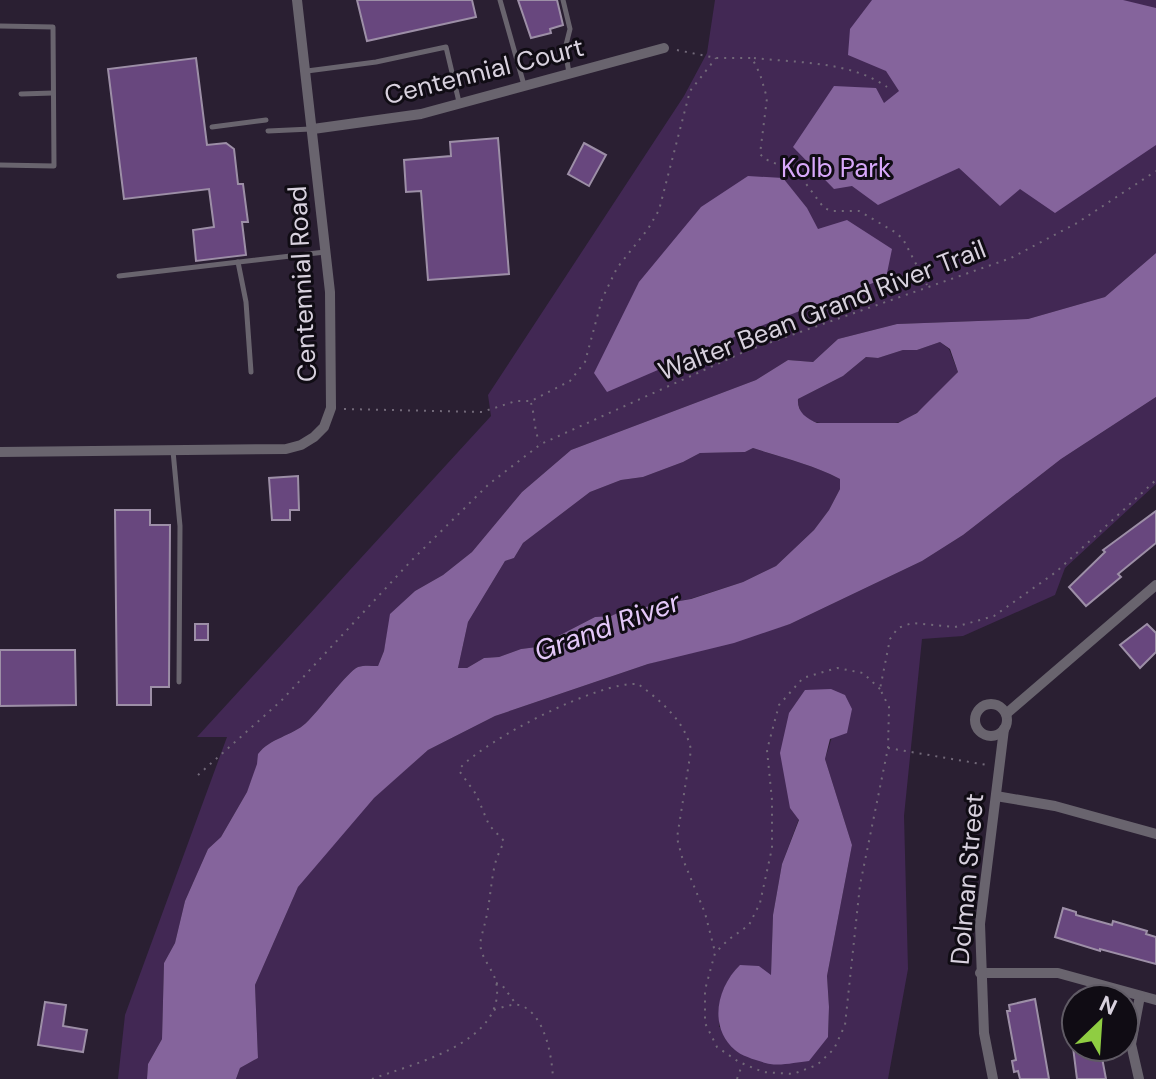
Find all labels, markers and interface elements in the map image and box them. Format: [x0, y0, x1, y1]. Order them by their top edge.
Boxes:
street label: Centennial Court [381, 30, 587, 112]
park label: Kolb Park [781, 151, 891, 185]
street label: Centennial Road [280, 185, 324, 383]
street label: Walter Bean Grand River Trail [653, 232, 991, 388]
water label: Grand River [529, 583, 686, 670]
street label: Dolman Street [943, 792, 991, 966]
north arrow [1060, 983, 1140, 1063]
text: N [1095, 989, 1122, 1022]

